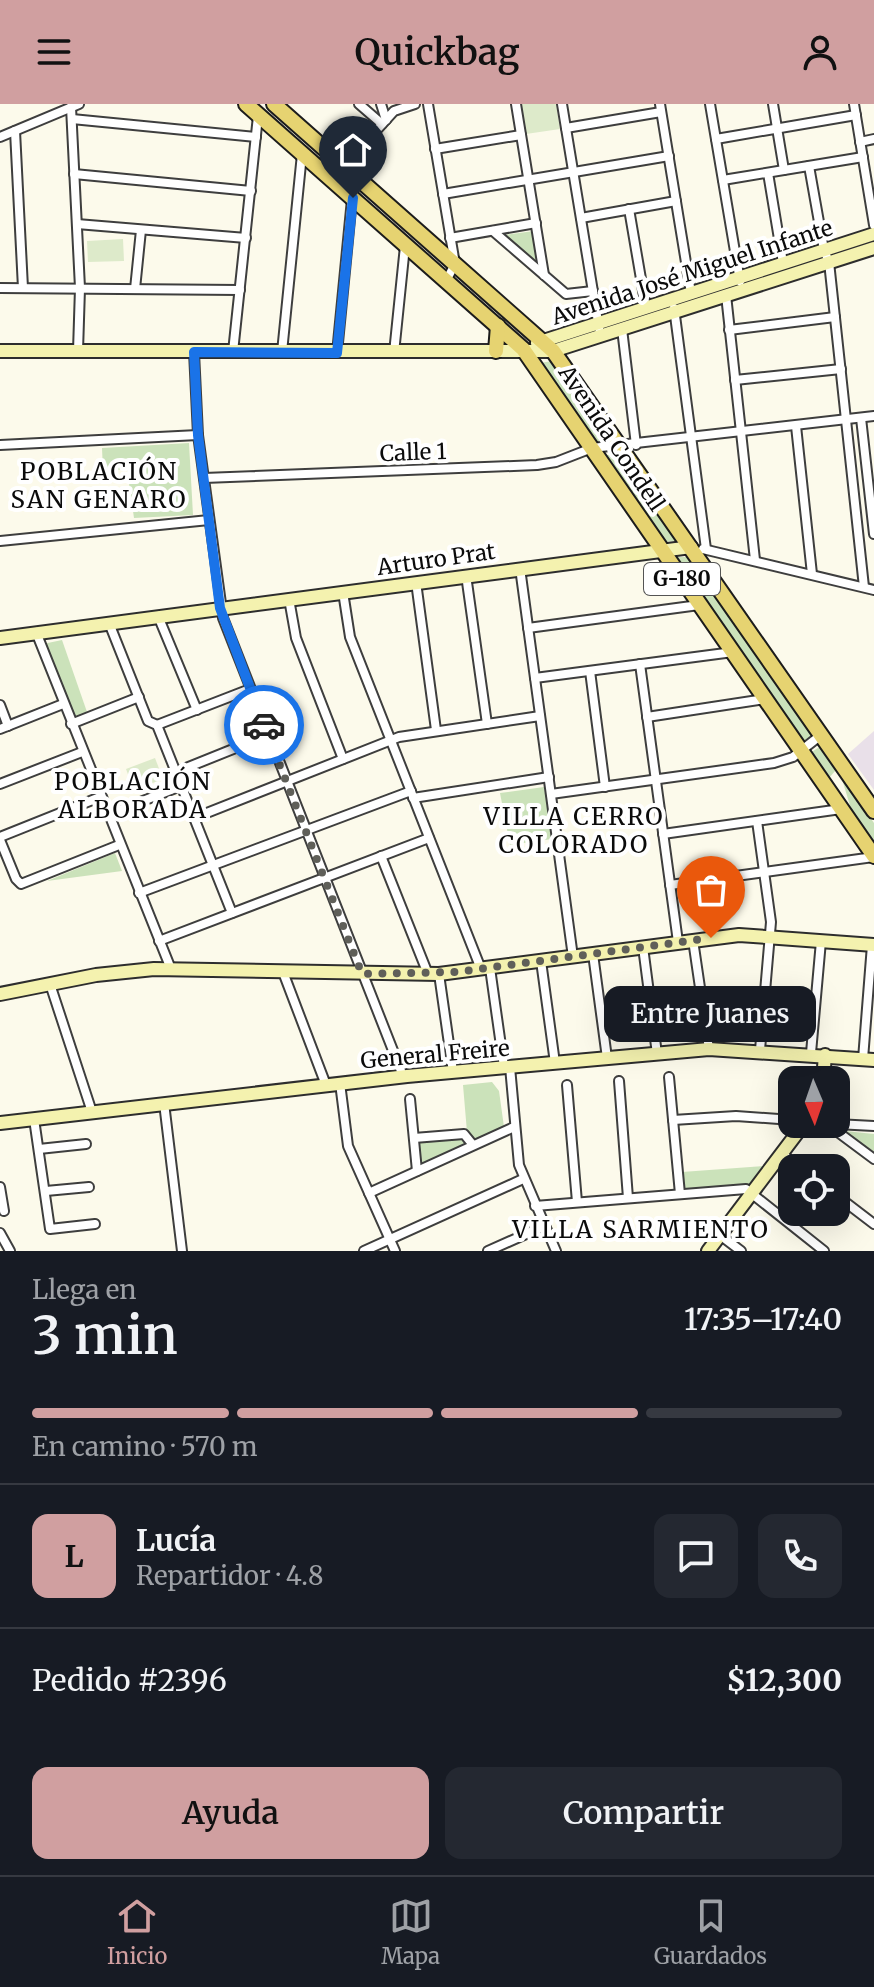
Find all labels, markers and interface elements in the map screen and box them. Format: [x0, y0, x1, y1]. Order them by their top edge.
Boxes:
icon: menu [32, 30, 76, 74]
text: Quickbag [354, 30, 520, 75]
icon: person [798, 30, 842, 74]
pin [319, 116, 387, 198]
icon: home [331, 128, 375, 172]
street label: Avenida José Miguel Infante [547, 213, 836, 331]
street label: Avenida Condell [552, 359, 671, 516]
street label: Calle 1 [379, 437, 447, 467]
district label: POBLACIÓN SAN GENARO [11, 456, 187, 515]
street label: Arturo Prat [374, 537, 497, 581]
road number: G-180 [644, 563, 720, 595]
courier [224, 685, 304, 765]
icon: car [242, 703, 286, 747]
district label: POBLACIÓN ALBORADA [54, 766, 212, 825]
district label: VILLA CERRO COLORADO [482, 801, 665, 860]
pin [677, 856, 745, 938]
icon: bag [689, 868, 733, 912]
callout: Entre Juanes [605, 986, 817, 1042]
text: Entre Juanes [630, 997, 790, 1030]
street label: General Freire [359, 1034, 511, 1074]
north arrow [778, 1066, 850, 1138]
map controls [778, 1066, 850, 1226]
button: locate [778, 1154, 850, 1226]
district label: VILLA SARMIENTO [511, 1214, 770, 1245]
text: Llega en [32, 1273, 136, 1306]
text: 17:35–17:40 [684, 1300, 842, 1338]
text: 3 min [32, 1303, 178, 1368]
text: En camino · 570 m [32, 1430, 258, 1463]
button: chat [654, 1514, 738, 1598]
button: phone [758, 1514, 842, 1598]
text: Lucía [136, 1521, 216, 1559]
text: L [64, 1537, 84, 1575]
text: Repartidor · 4.8 [136, 1559, 323, 1592]
text: Pedido #2396 [32, 1661, 227, 1699]
text: $12,300 [726, 1661, 842, 1699]
button: Ayuda [32, 1767, 429, 1859]
button: Compartir [445, 1767, 842, 1859]
tab: Inicio [107, 1894, 167, 1970]
tab: Mapa [381, 1894, 440, 1970]
tab: Guardados [654, 1894, 767, 1970]

